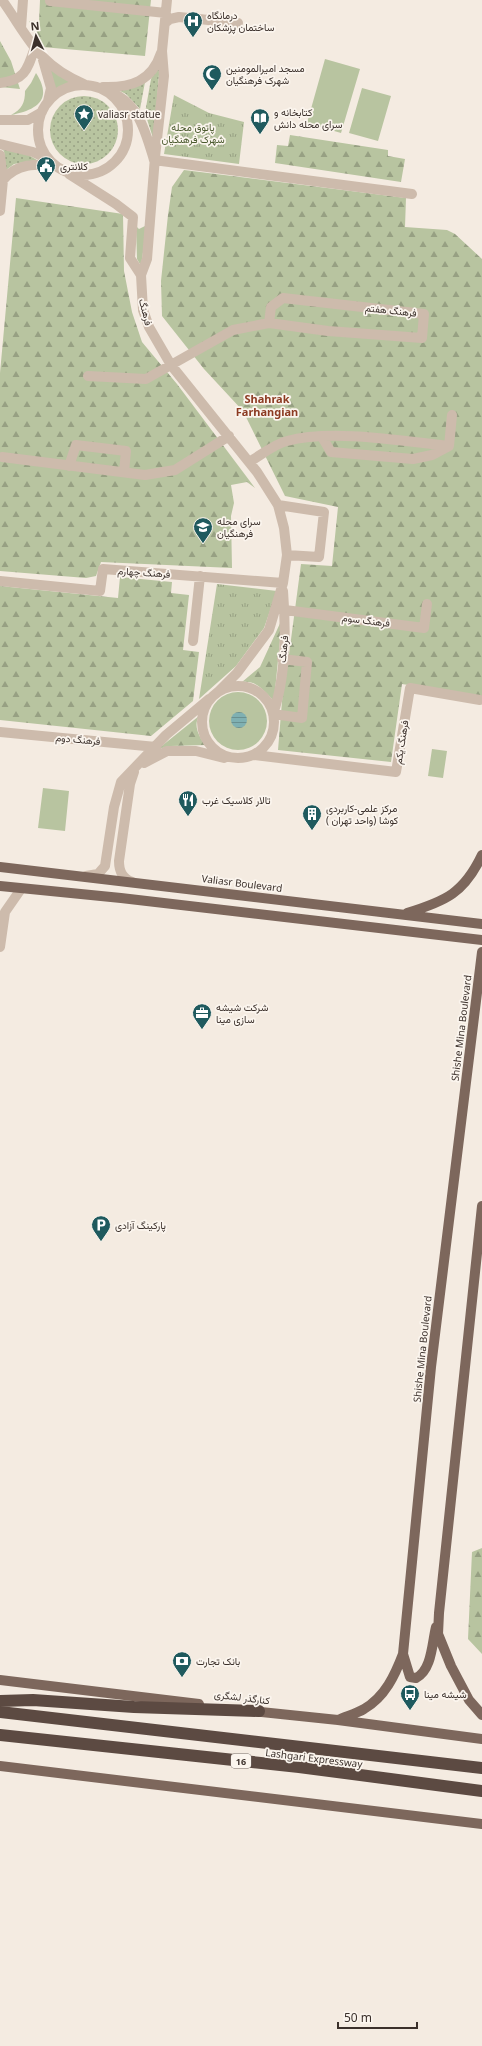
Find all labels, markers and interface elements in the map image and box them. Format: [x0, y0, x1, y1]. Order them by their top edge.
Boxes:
place label: درمانگاه ساختمان پزشکان [207, 8, 275, 35]
hospital icon: درمانگاه ساختمان پزشکان [182, 10, 204, 38]
north arrow [16, 16, 56, 56]
text: N [30, 18, 40, 33]
place label: مسجد امیرالمومنین شهرک فرهنگیان [226, 61, 305, 87]
mosque icon: مسجد امیرالمومنین شهرک فرهنگیان [201, 63, 223, 91]
place icon: valiasr statue [73, 103, 95, 131]
place label: کتابخانه و سرای محله دانش [274, 105, 343, 131]
place label: valiasr statue [98, 107, 161, 121]
library icon: کتابخانه و سرای محله دانش [249, 107, 271, 135]
park label: پاتوق محله شهرک فرهنگیان [161, 120, 225, 146]
public building icon: کلانتری [35, 155, 57, 183]
place label: کلانتری [60, 159, 88, 173]
street label: فرهنگ [136, 297, 156, 327]
street label: فرهنگ هفتم [364, 300, 418, 320]
district label: Shahrak Farhangian [236, 391, 298, 419]
place label: سرای محله فرهنگیان [217, 514, 261, 540]
school or university icon: سرای محله فرهنگیان [192, 516, 214, 544]
street label: فرهنگ چهارم [117, 563, 171, 582]
street label: فرهنگ سوم [341, 610, 391, 630]
street label: فرهنگ [275, 634, 291, 663]
street label: فرهنگ یکم [391, 718, 411, 765]
street label: فرهنگ دوم [55, 730, 102, 748]
restaurant icon: تالار کلاسیک غرب [177, 789, 199, 817]
place label: تالار کلاسیک غرب [202, 793, 271, 807]
place label: مرکز علمی-کاربردی کوشا (واحد تهران ) [326, 801, 399, 827]
building icon: مرکز علمی-کاربردی کوشا (واحد تهران ) [301, 803, 323, 831]
street label: Valiasr Boulevard [201, 871, 283, 895]
street label: Shishe Mina Boulevard [448, 974, 474, 1082]
place label: شرکت شیشه سازی مینا [216, 1000, 268, 1026]
office icon: شرکت شیشه سازی مینا [191, 1002, 213, 1030]
parking icon: پارکینگ آزادی [90, 1214, 112, 1242]
place label: پارکینگ آزادی [115, 1218, 166, 1233]
street label: Shishe Mina Boulevard [409, 1295, 435, 1403]
bank icon: بانک تجارت [171, 1650, 193, 1678]
place label: بانک تجارت [196, 1654, 240, 1668]
bus stop icon: شیشه مینا [399, 1683, 421, 1711]
street label: کنارگذر لشگری [213, 1687, 271, 1707]
place label: شیشه مینا [424, 1687, 467, 1701]
street label: Lashgari Expressway [265, 1745, 364, 1771]
road number: 16 [231, 1754, 251, 1768]
scale bar [338, 2004, 417, 2030]
text: 50 m [344, 2009, 372, 2026]

